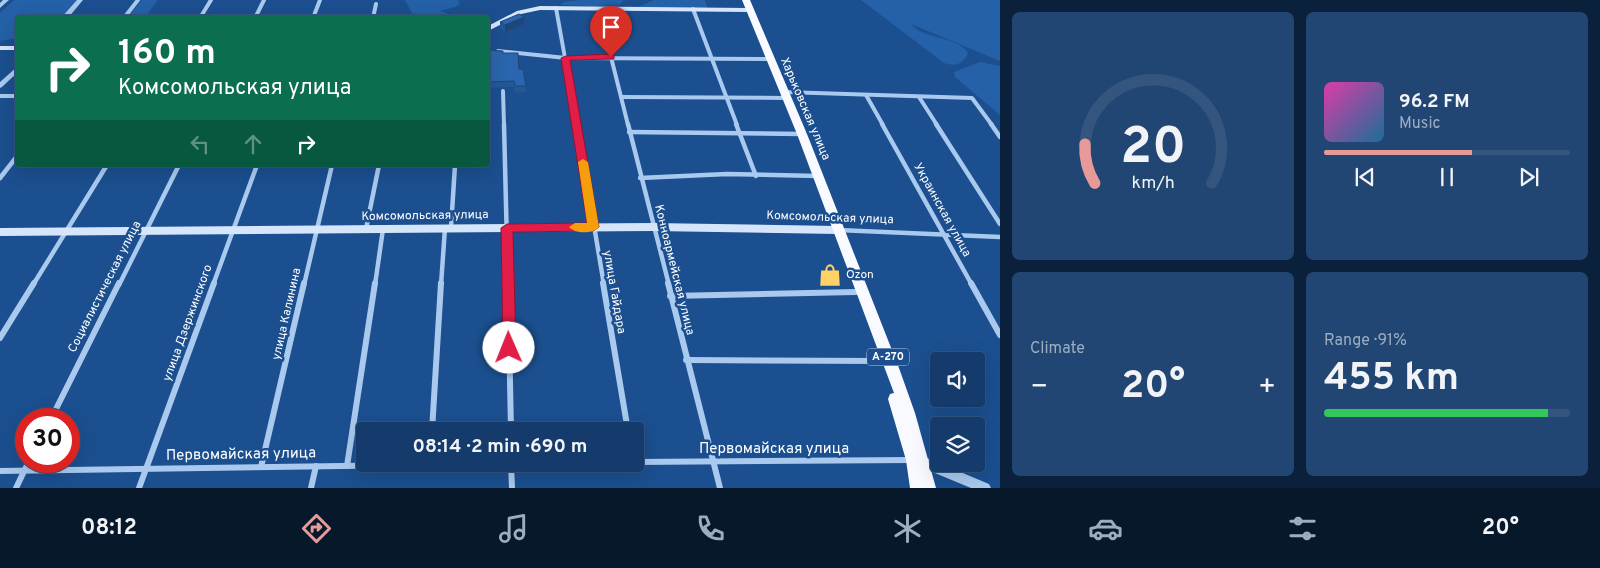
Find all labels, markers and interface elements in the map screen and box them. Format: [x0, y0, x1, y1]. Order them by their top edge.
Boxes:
pin [590, 6, 632, 57]
icon: arrive [597, 13, 625, 41]
text: 160 m [118, 32, 216, 76]
icon: right [35, 35, 100, 100]
street label: Харьковская улица [776, 55, 834, 163]
text: Комсомольская улица [118, 75, 351, 102]
text: 96.2 FM [1399, 90, 1470, 114]
text: Music [1399, 114, 1440, 134]
text: 20 [1120, 116, 1186, 182]
icon: left [186, 130, 214, 158]
icon: ahead [239, 130, 267, 158]
icon: right [292, 130, 320, 158]
street label: Украинская улица [909, 160, 975, 260]
icon: previous [1351, 163, 1379, 191]
icon: pause [1433, 163, 1461, 191]
icon: next [1515, 163, 1543, 191]
text: km/h [1131, 172, 1175, 195]
street label: Конноармейская улица [650, 203, 698, 337]
street label: Комсомольская улица [361, 207, 489, 225]
street label: Комсомольская улица [766, 208, 894, 228]
street label: Социалистическая улица [65, 218, 145, 356]
street label: улица Гайдара [599, 249, 629, 335]
street label: улица Дзержинского [159, 262, 217, 384]
shop icon: Ozon [817, 262, 843, 288]
street label: улица Калинина [269, 266, 305, 362]
place label: Ozon [846, 267, 874, 283]
position arrow [482, 321, 534, 373]
text: Range · 91% [1324, 331, 1407, 351]
text: Climate [1030, 339, 1085, 359]
road number: А-270 [867, 348, 909, 366]
map controls [930, 352, 985, 472]
button: sound [930, 352, 985, 407]
text: 455 km [1324, 355, 1459, 404]
text: 20° [1121, 363, 1185, 412]
text: − [1030, 370, 1048, 406]
text: + [1258, 370, 1276, 406]
speed limit sign: 30 [15, 408, 80, 473]
button: layers [930, 417, 985, 472]
text: 08:14 · 2 min · 690 m [413, 435, 587, 459]
street label: Первомайская улица [699, 440, 849, 459]
street label: Первомайская улица [166, 444, 316, 466]
icon: directions [299, 511, 334, 546]
icon: music [496, 511, 531, 546]
icon: phone [693, 511, 728, 546]
icon: climate [890, 511, 925, 546]
icon: car [1088, 511, 1123, 546]
icon: filters [1285, 511, 1320, 546]
text: 08:12 [81, 515, 137, 542]
text: 20° [1482, 515, 1519, 542]

